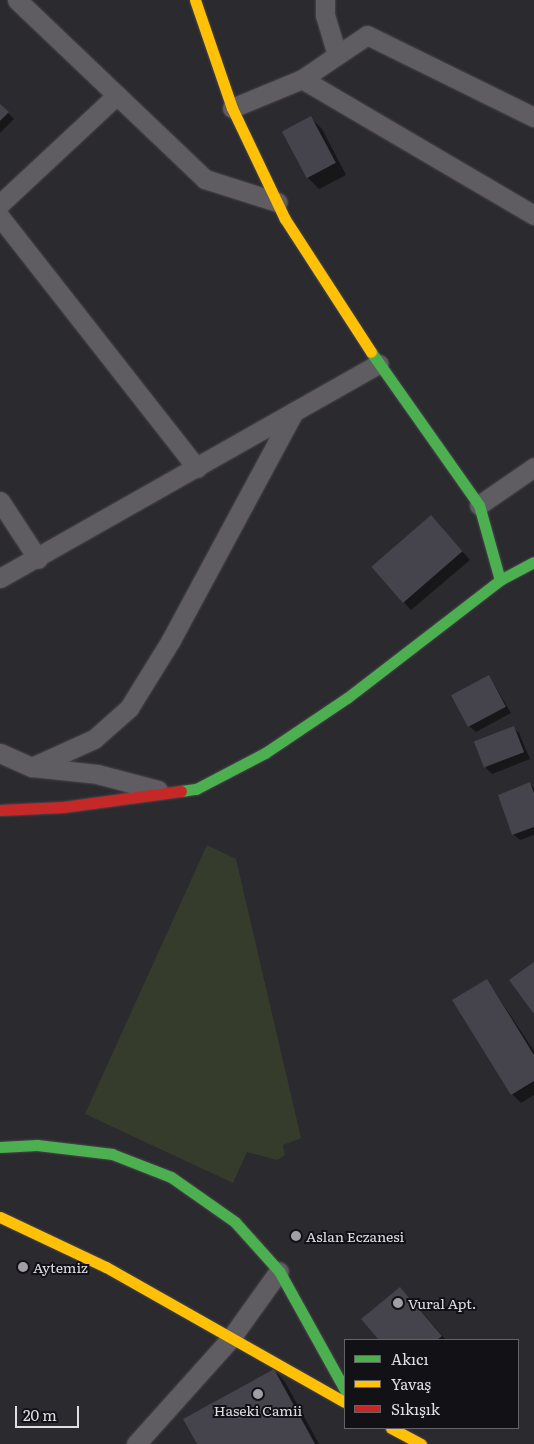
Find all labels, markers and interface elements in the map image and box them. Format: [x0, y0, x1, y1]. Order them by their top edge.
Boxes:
place label: Aslan Eczanesi [306, 1228, 404, 1244]
marker: Aslan Eczanesi [290, 1230, 302, 1242]
place label: Aytemiz [33, 1259, 88, 1275]
marker: Aytemiz [17, 1261, 29, 1273]
place label: Vural Apt. [408, 1295, 477, 1311]
marker: Vural Apt. [392, 1297, 404, 1309]
legend [344, 1339, 519, 1429]
text: Akıcı [391, 1347, 429, 1370]
text: Yavaş [391, 1372, 431, 1395]
marker: Haseki Camii [252, 1388, 264, 1400]
scale bar [18, 1396, 81, 1428]
text: Sıkışık [391, 1397, 440, 1420]
place label: Haseki Camii [214, 1402, 302, 1418]
text: 20 m [23, 1403, 57, 1426]

